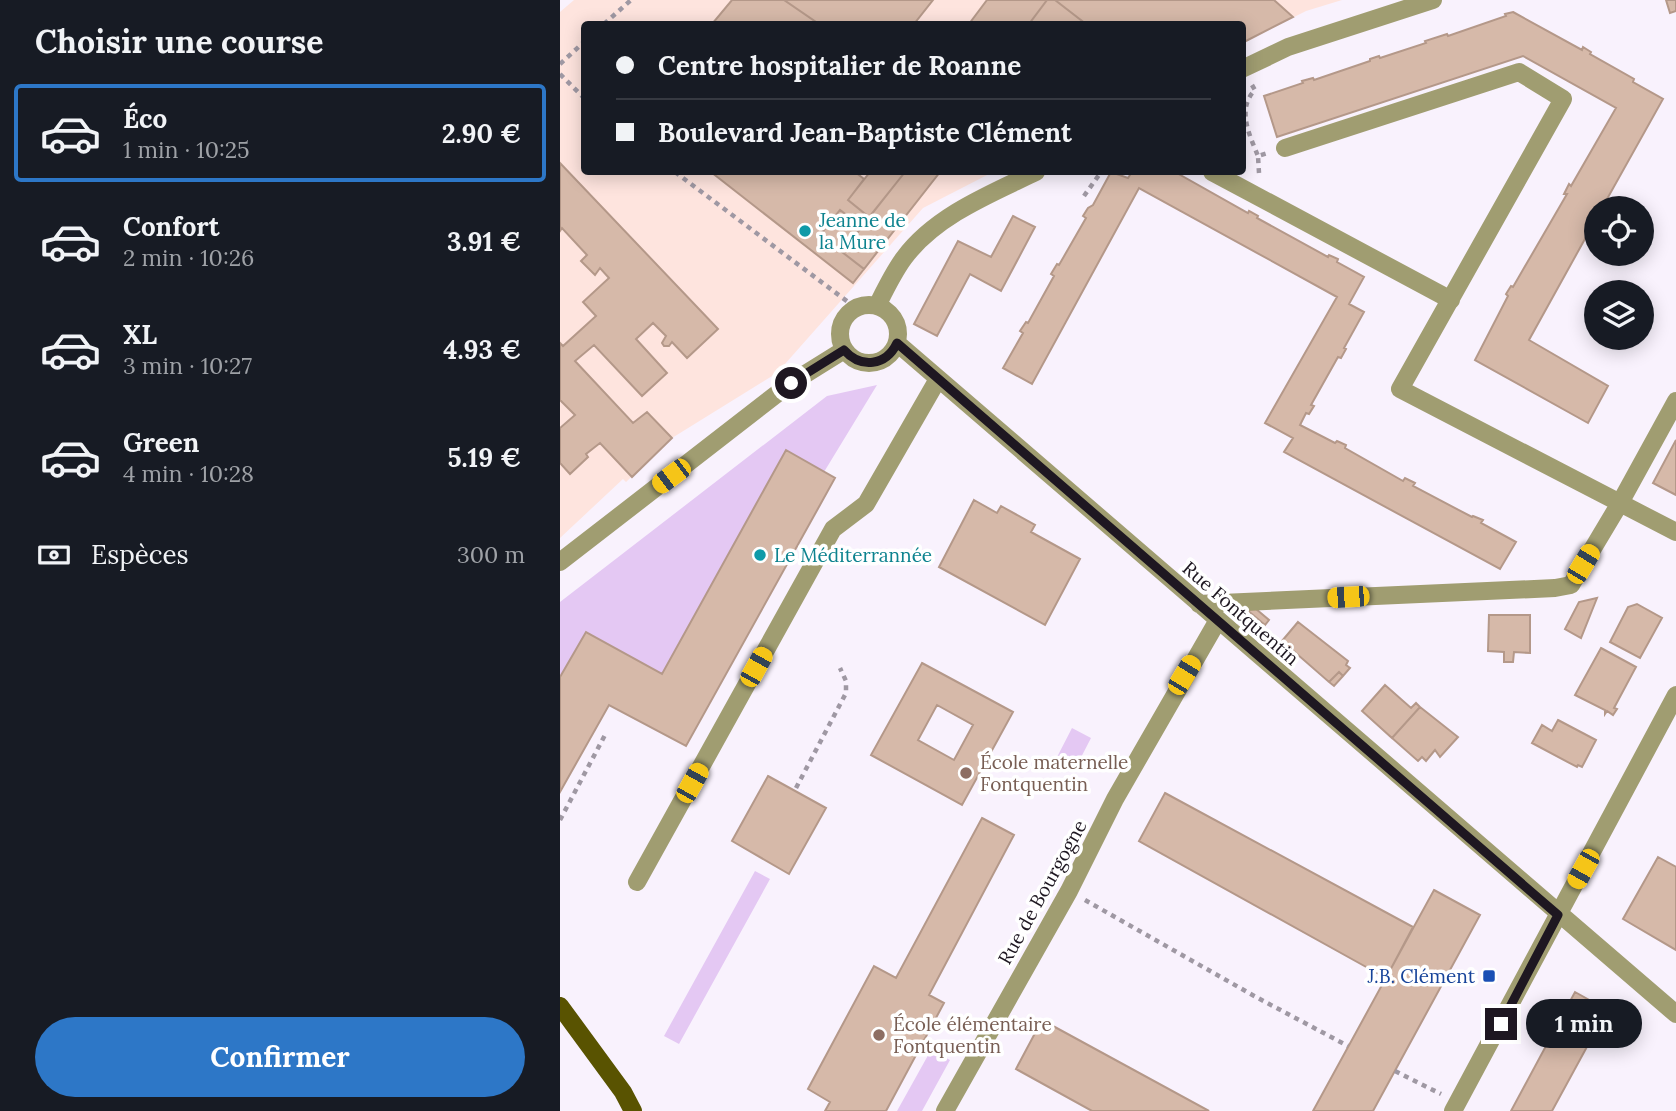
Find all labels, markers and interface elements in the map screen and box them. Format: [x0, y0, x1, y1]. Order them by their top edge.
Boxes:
text: Choisir une course [35, 21, 323, 62]
text: Centre hospitalier de Roanne [658, 49, 1021, 82]
icon: car [39, 102, 102, 165]
text: Éco [123, 102, 167, 135]
text: Boulevard Jean-Baptiste Clément [658, 116, 1072, 149]
text: 2.90 € [442, 117, 521, 150]
text: 1 min · 10:25 [123, 135, 250, 164]
map controls [1584, 196, 1654, 350]
button: locate [1584, 196, 1654, 266]
place label: Jeanne de la Mure [818, 208, 906, 254]
icon: car [39, 210, 102, 273]
text: Confort [123, 210, 220, 243]
marker: Jeanne de la Mure [797, 223, 813, 239]
text: 3.91 € [447, 225, 521, 258]
text: 2 min · 10:26 [123, 243, 254, 272]
button: layers [1584, 280, 1654, 350]
icon: car [39, 318, 102, 381]
text: XL [123, 318, 157, 351]
text: 4.93 € [443, 333, 521, 366]
text: 3 min · 10:27 [123, 351, 252, 380]
route start [775, 367, 807, 399]
icon: car [39, 426, 102, 489]
text: Green [123, 426, 199, 459]
text: 5.19 € [447, 441, 521, 474]
car [648, 455, 695, 497]
text: 4 min · 10:28 [123, 459, 254, 488]
icon: cash [35, 536, 73, 574]
text: Espèces [91, 538, 189, 571]
text: 300 m [457, 540, 525, 569]
car [1564, 541, 1603, 587]
place label: Le Méditerrannée [774, 543, 932, 567]
marker: Le Méditerrannée [752, 547, 768, 563]
street label: Rue Fontquentin [1178, 556, 1304, 670]
car [1327, 585, 1370, 609]
car [737, 644, 776, 690]
car [1165, 652, 1204, 698]
place label: École maternelle Fontquentin [980, 750, 1128, 796]
car [673, 760, 712, 806]
marker: École maternelle Fontquentin [958, 765, 974, 781]
street label: Rue de Bourgogne [992, 816, 1092, 968]
car [1564, 846, 1603, 892]
place label: J.B. Clément [1366, 964, 1476, 988]
marker: J.B. Clément [1481, 968, 1497, 984]
callout: 1 min [1525, 1000, 1641, 1048]
route end [1485, 1008, 1517, 1040]
text: 1 min [1555, 1009, 1613, 1038]
place label: École élémentaire Fontquentin [893, 1012, 1052, 1058]
button: Confirmer [35, 1017, 525, 1097]
marker: École élémentaire Fontquentin [871, 1027, 887, 1043]

